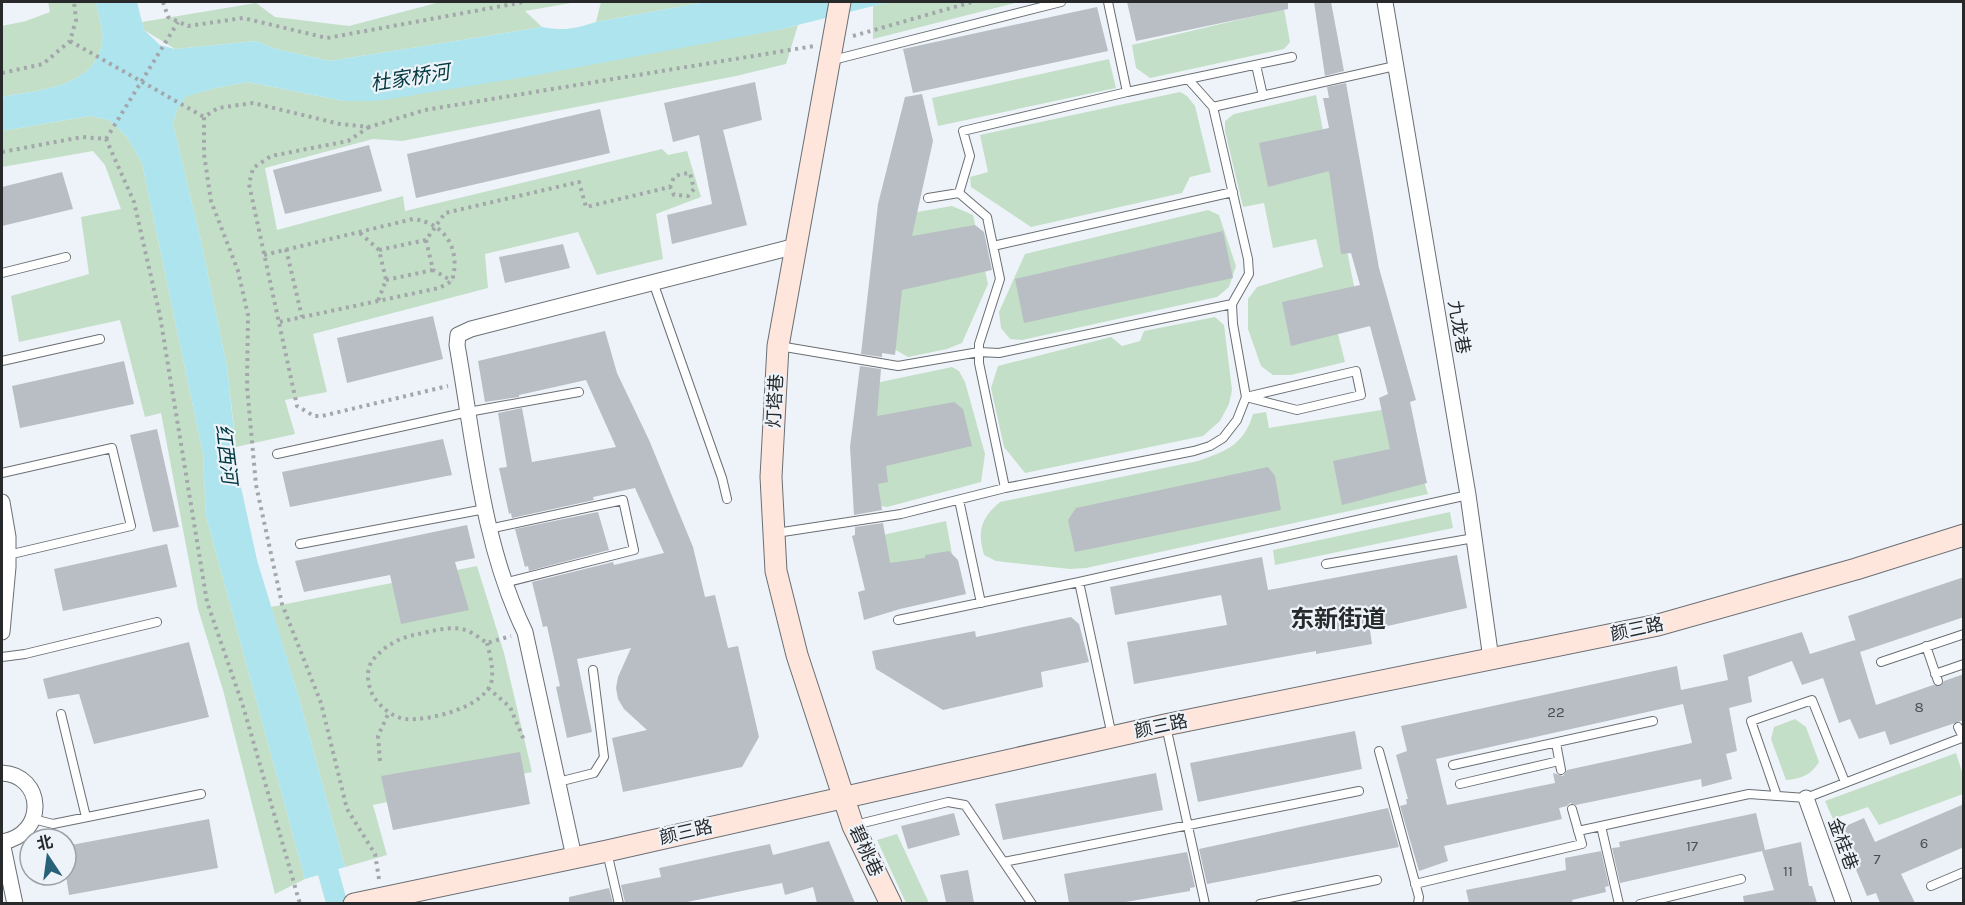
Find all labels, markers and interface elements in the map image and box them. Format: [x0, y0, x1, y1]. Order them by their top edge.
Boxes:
water label: 杜家桥河 [369, 60, 455, 96]
street label: 九龙巷 [1443, 299, 1475, 355]
street label: 灯塔巷 [763, 373, 787, 429]
water label: 红西河 [211, 423, 242, 489]
district label: 东新街道 [1290, 605, 1386, 633]
street label: 颜三路 [1608, 613, 1666, 645]
house number: 8 [1914, 698, 1924, 716]
house number: 22 [1547, 703, 1565, 721]
street label: 颜三路 [1132, 710, 1190, 742]
street label: 颜三路 [657, 815, 715, 849]
street label: 金桂巷 [1823, 815, 1863, 873]
street label: 碧桃巷 [845, 822, 887, 880]
north arrow [18, 827, 78, 887]
text: 北 [35, 832, 55, 854]
house number: 6 [1920, 834, 1928, 852]
house number: 17 [1686, 837, 1698, 855]
house number: 7 [1873, 850, 1881, 868]
house number: 11 [1783, 862, 1793, 880]

